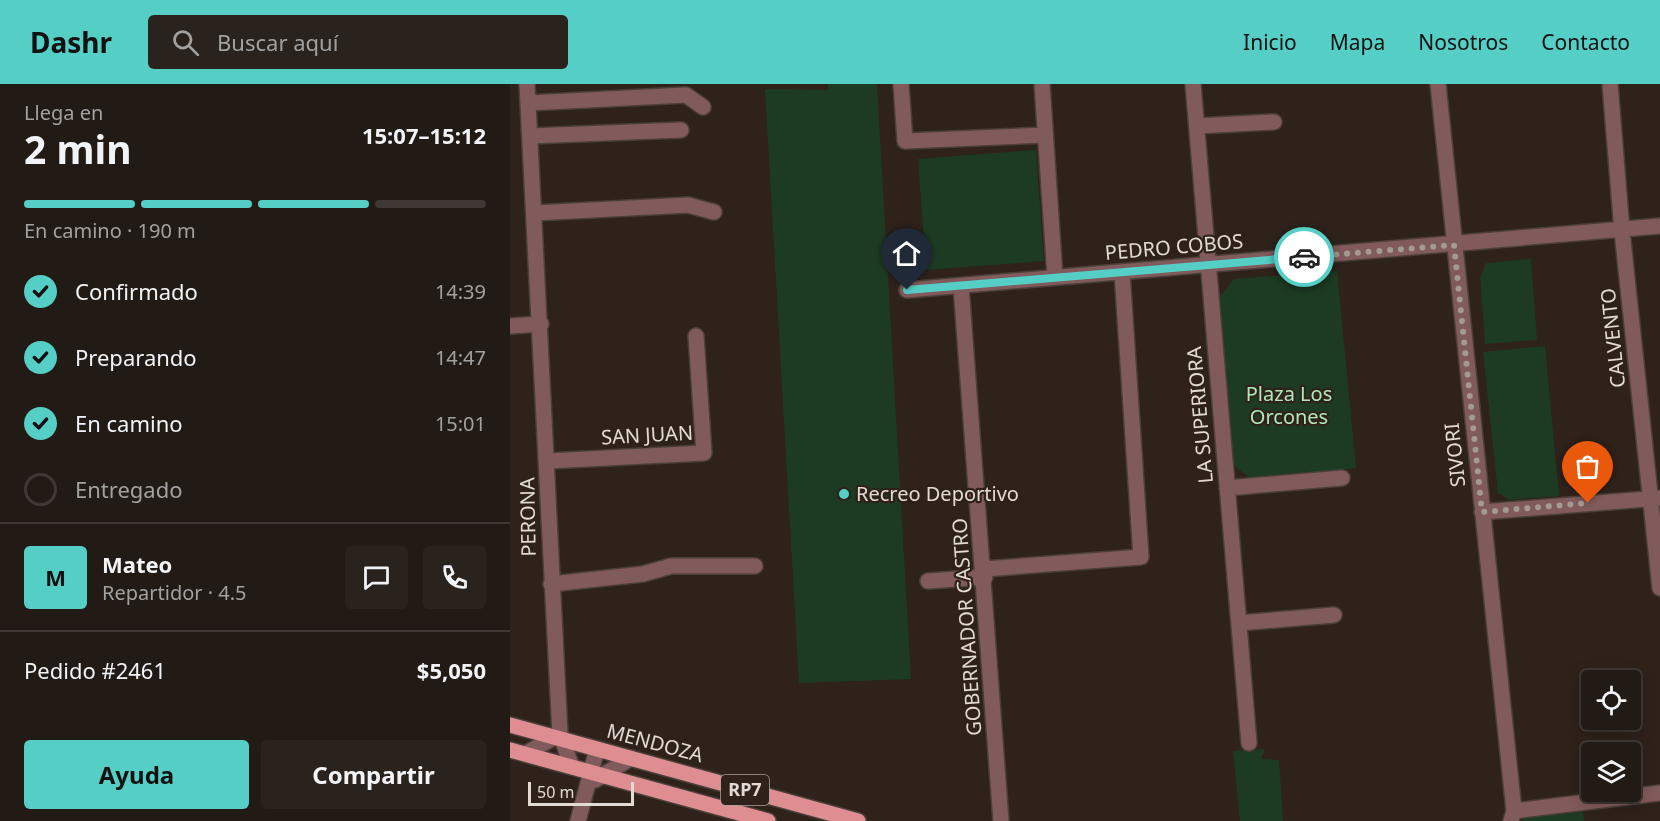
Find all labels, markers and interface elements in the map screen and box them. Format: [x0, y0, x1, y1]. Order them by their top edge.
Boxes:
search box [148, 15, 568, 69]
text: Dashr [30, 23, 112, 61]
icon: search [169, 26, 202, 59]
text: Buscar aquí [217, 27, 338, 57]
text: Inicio [1243, 28, 1297, 56]
text: Mapa [1330, 28, 1385, 56]
text: Nosotros [1418, 28, 1508, 56]
text: Contacto [1541, 28, 1630, 56]
text: Llega en [24, 99, 103, 126]
text: 15:07–15:12 [362, 120, 486, 150]
text: 2 min [24, 122, 131, 175]
text: En camino · 190 m [24, 217, 196, 244]
street label: PEDRO COBOS [1104, 227, 1244, 266]
courier [1274, 227, 1334, 287]
pin [881, 228, 932, 290]
icon: home [890, 237, 923, 270]
icon: car [1288, 241, 1321, 274]
icon: check [24, 275, 57, 308]
text: Confirmado [75, 276, 198, 306]
text: 14:39 [435, 278, 486, 305]
street label: CALVENTO [1594, 287, 1631, 389]
icon: check [24, 341, 57, 374]
text: Preparando [75, 342, 197, 372]
text: 14:47 [435, 344, 486, 371]
street label: LA SUPERIORA [1180, 345, 1219, 485]
park label: Plaza Los Orcones [1246, 380, 1332, 430]
icon: check [24, 407, 57, 440]
text: En camino [75, 408, 183, 438]
text: 15:01 [435, 410, 486, 437]
street label: SAN JUAN [600, 419, 694, 450]
street label: SIVORI [1438, 422, 1471, 488]
pin [1562, 441, 1613, 503]
icon: bag [1571, 450, 1604, 483]
text: Entregado [75, 474, 183, 504]
street label: PERONA [513, 477, 542, 557]
place label: Recreo Deportivo [856, 480, 1019, 507]
marker: Recreo Deportivo [837, 487, 851, 501]
street label: GOBERNADOR CASTRO [945, 517, 988, 737]
button: chat [345, 546, 408, 609]
button: phone [423, 546, 486, 609]
text: Mateo [102, 549, 172, 579]
text: M [45, 562, 66, 592]
text: Repartidor · 4.5 [102, 579, 247, 606]
text: Pedido #2461 [24, 655, 166, 685]
text: $5,050 [417, 655, 486, 685]
map controls [1581, 670, 1641, 802]
button: locate [1581, 670, 1641, 730]
street label: MENDOZA [604, 717, 707, 768]
button: Ayuda [24, 740, 249, 809]
button: Compartir [261, 740, 486, 809]
button: layers [1581, 742, 1641, 802]
road number: RP7 [721, 775, 769, 805]
scale bar [528, 779, 634, 806]
text: 50 m [537, 781, 574, 803]

